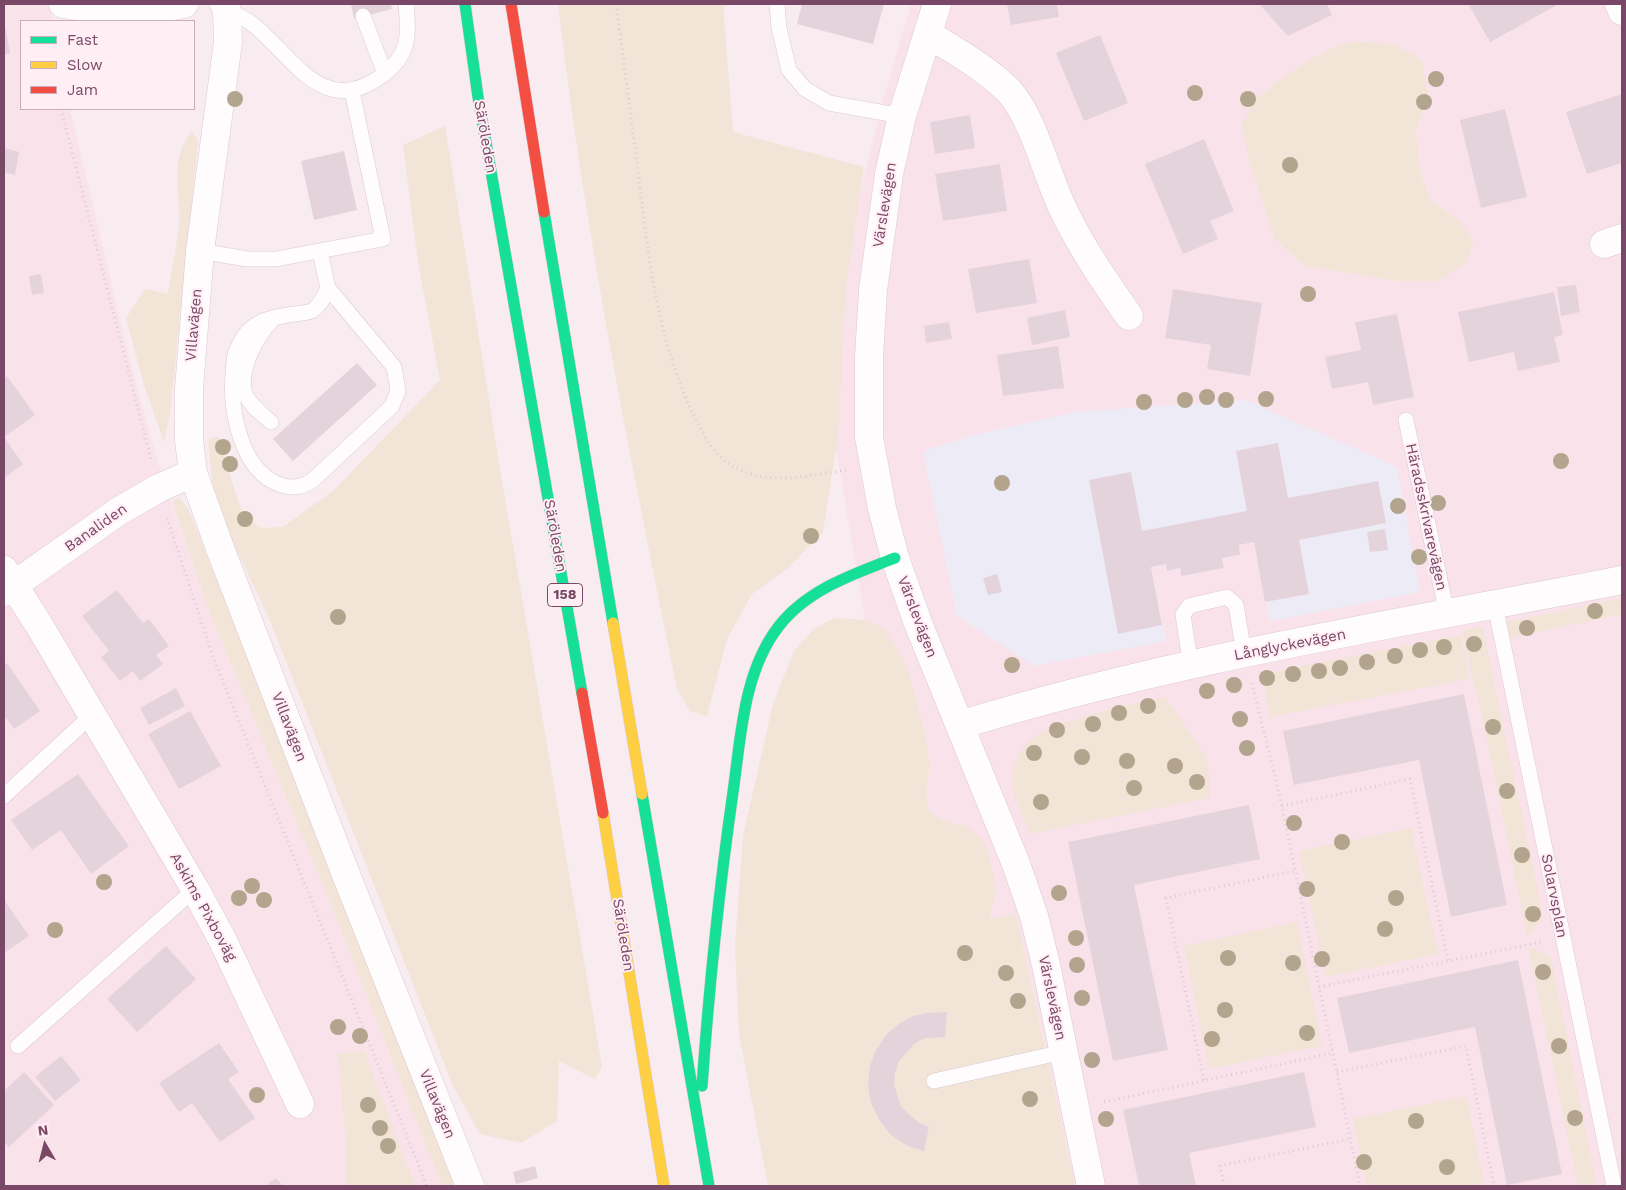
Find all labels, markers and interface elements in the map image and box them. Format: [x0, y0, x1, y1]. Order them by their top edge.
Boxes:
legend [20, 20, 195, 110]
text: Fast [67, 31, 98, 49]
text: Slow [67, 56, 103, 74]
text: Jam [67, 81, 98, 99]
street label: Säröleden [470, 99, 500, 175]
street label: Värslevägen [869, 161, 901, 249]
street label: Villavägen [182, 288, 206, 362]
street label: Häradsskrivarevägen [1402, 442, 1450, 592]
street label: Säröleden [540, 498, 570, 574]
street label: Banaliden [61, 500, 131, 556]
street label: Värslevägen [893, 574, 941, 660]
road number: 158 [548, 584, 582, 606]
street label: Långlyckevägen [1232, 625, 1348, 665]
street label: Villavägen [267, 690, 311, 764]
street label: Askims Pixboväg [166, 850, 240, 964]
street label: Solarvsplan [1537, 853, 1571, 939]
street label: Säröleden [608, 897, 638, 973]
street label: Värslevägen [1034, 954, 1070, 1042]
street label: Villavägen [415, 1067, 459, 1141]
north arrow [20, 1120, 70, 1170]
text: N [37, 1122, 49, 1139]

